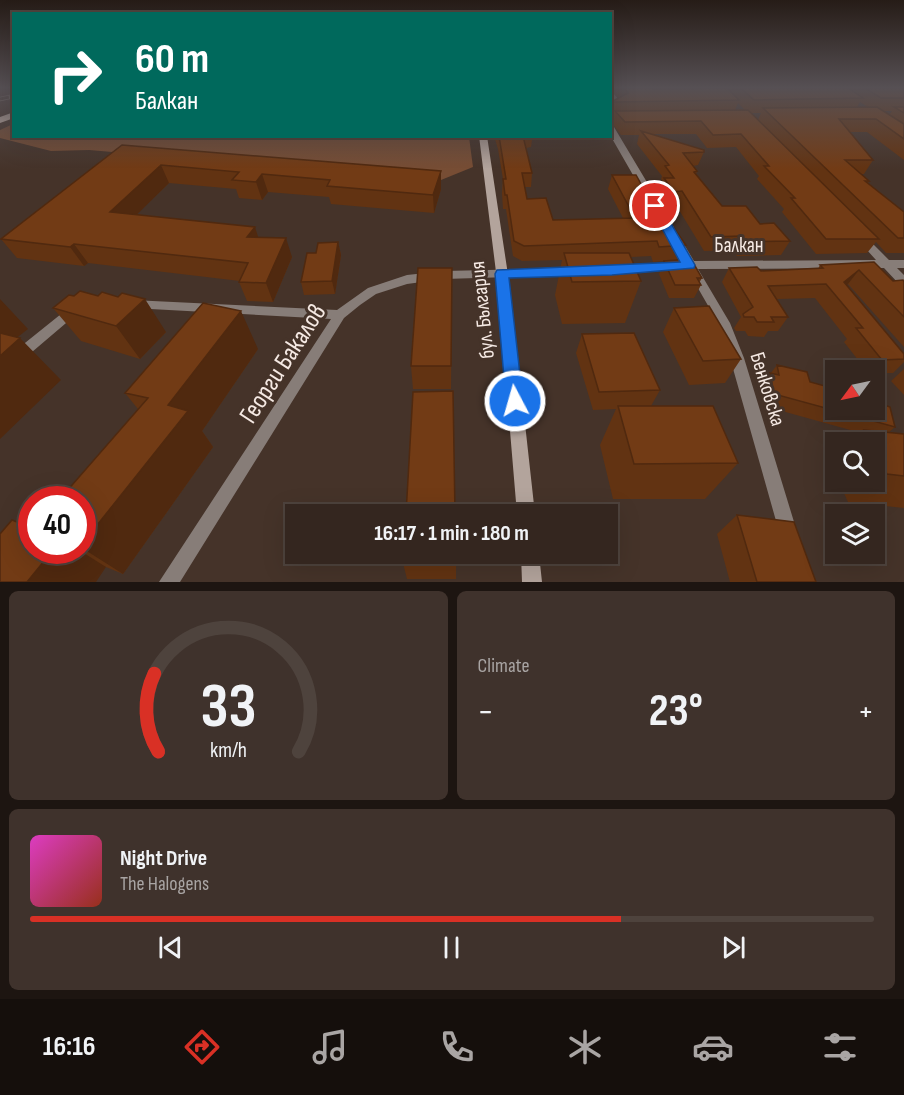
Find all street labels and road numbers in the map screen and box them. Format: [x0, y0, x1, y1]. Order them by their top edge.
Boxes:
street label: Балкан [714, 233, 764, 258]
street label: бул. България [465, 260, 500, 360]
street label: Георги Бакалов [233, 298, 333, 429]
street label: Бенковска [744, 349, 791, 429]

